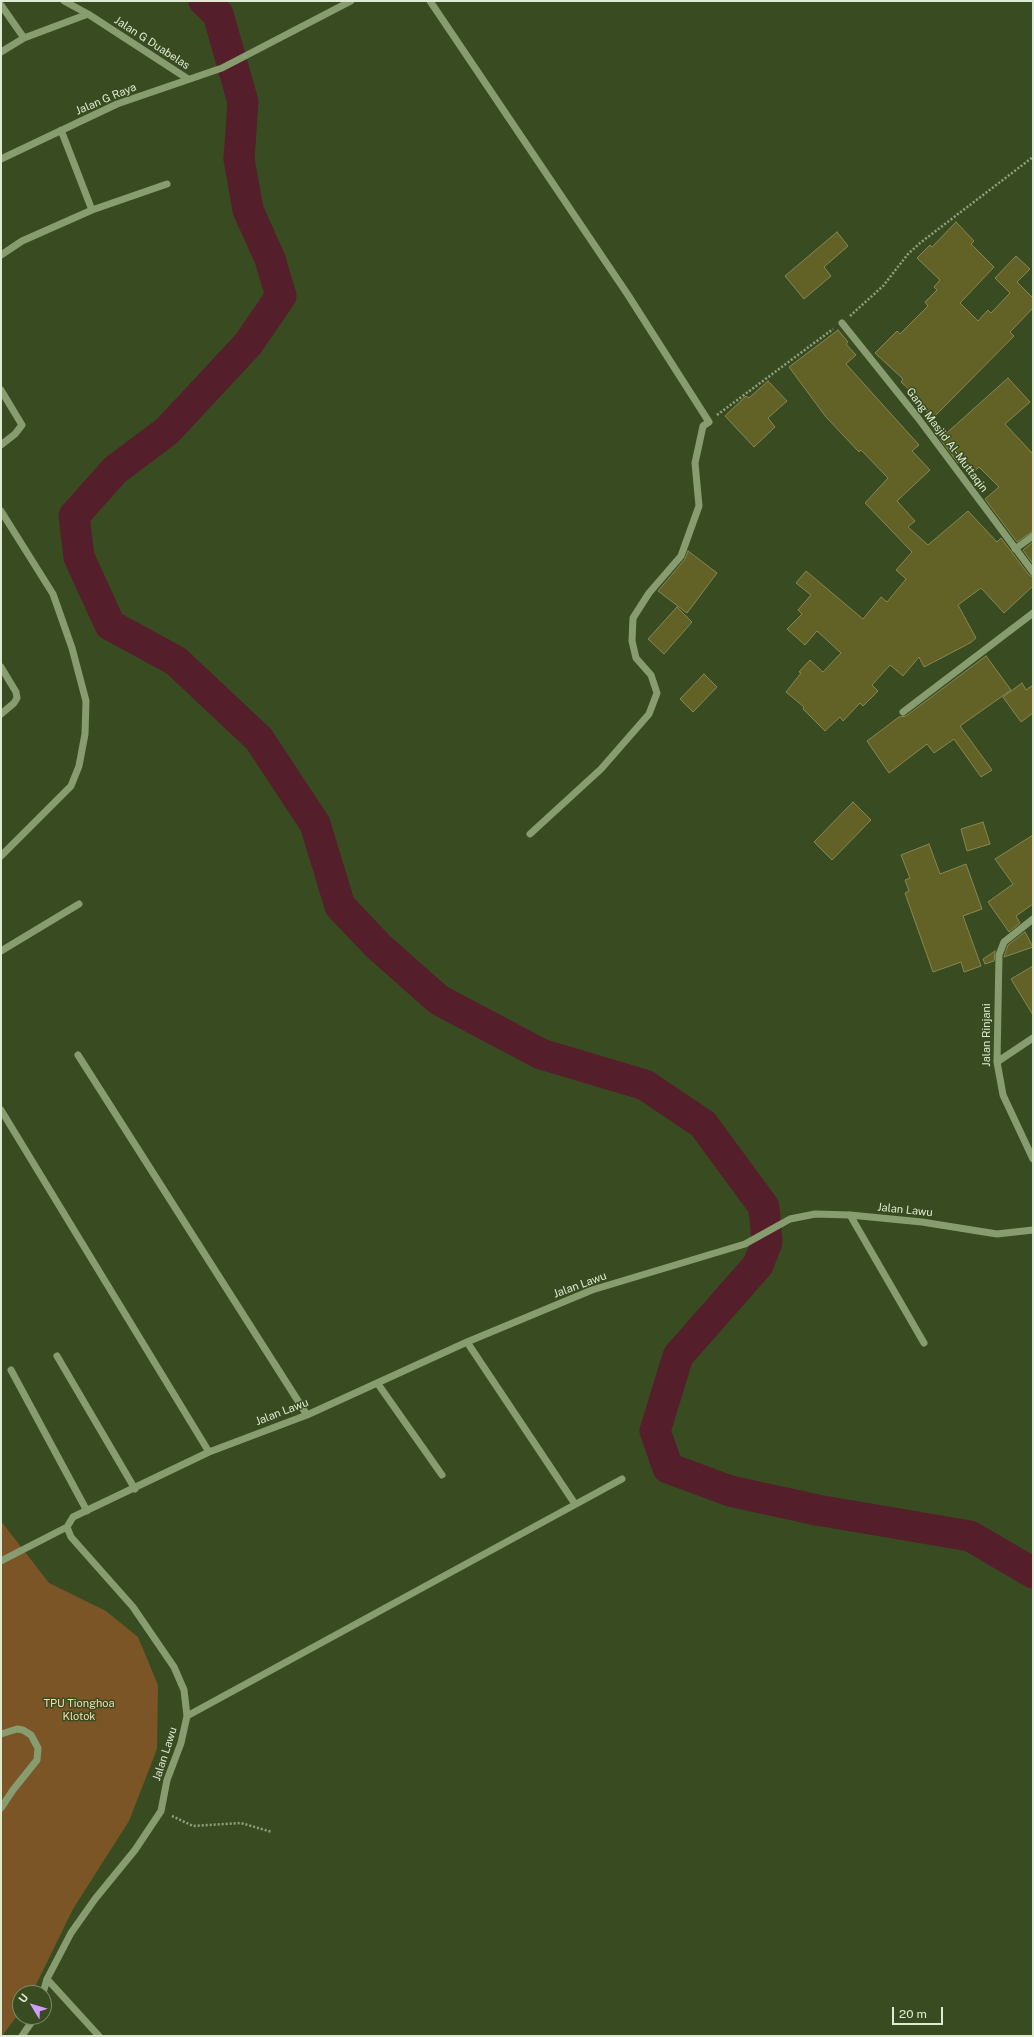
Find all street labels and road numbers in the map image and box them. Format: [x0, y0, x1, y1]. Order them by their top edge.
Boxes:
street label: Jalan G Duabelas [112, 14, 192, 72]
street label: Jalan G Raya [74, 80, 138, 118]
street label: Gang Masjid Al-Muttaqin [903, 385, 991, 495]
street label: Jalan Rinjani [980, 1003, 994, 1067]
street label: Jalan Lawu [877, 1201, 933, 1219]
street label: Jalan Lawu [552, 1269, 608, 1301]
street label: Jalan Lawu [254, 1396, 310, 1428]
street label: Jalan Lawu [150, 1725, 180, 1783]

